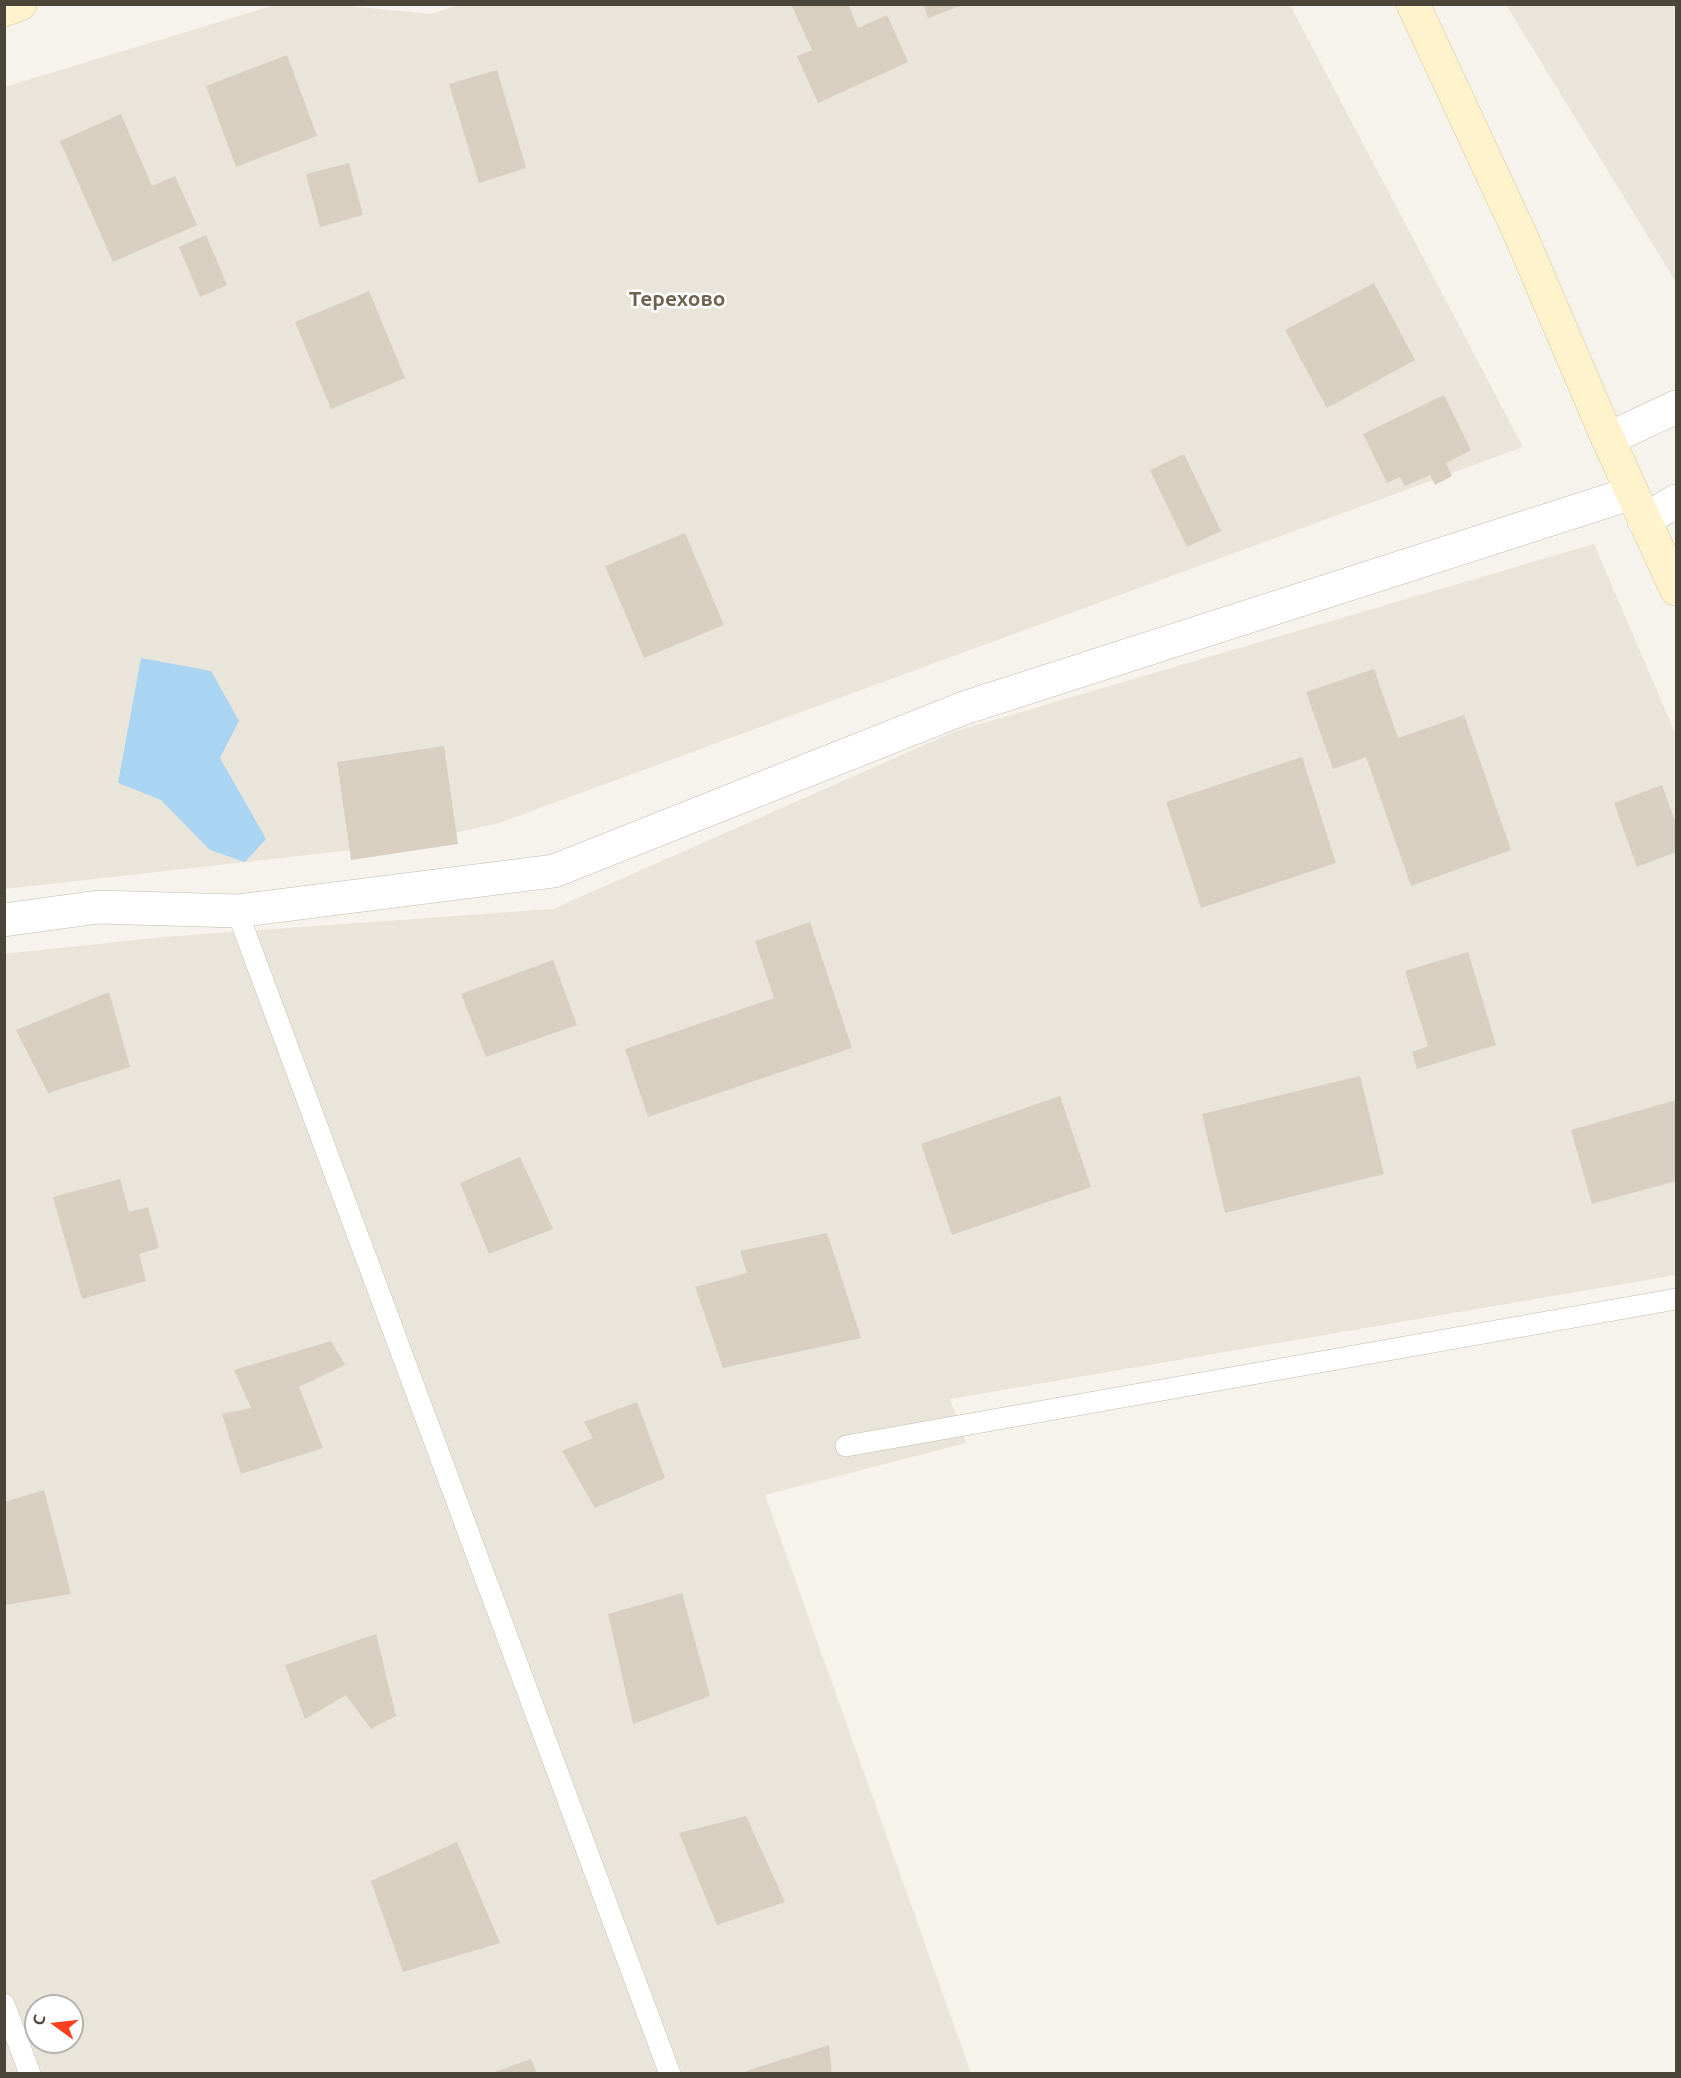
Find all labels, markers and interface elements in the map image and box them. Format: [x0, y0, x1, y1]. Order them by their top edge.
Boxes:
district label: Терехово [629, 286, 725, 312]
north arrow [24, 1994, 84, 2054]
text: С [29, 2013, 49, 2027]

